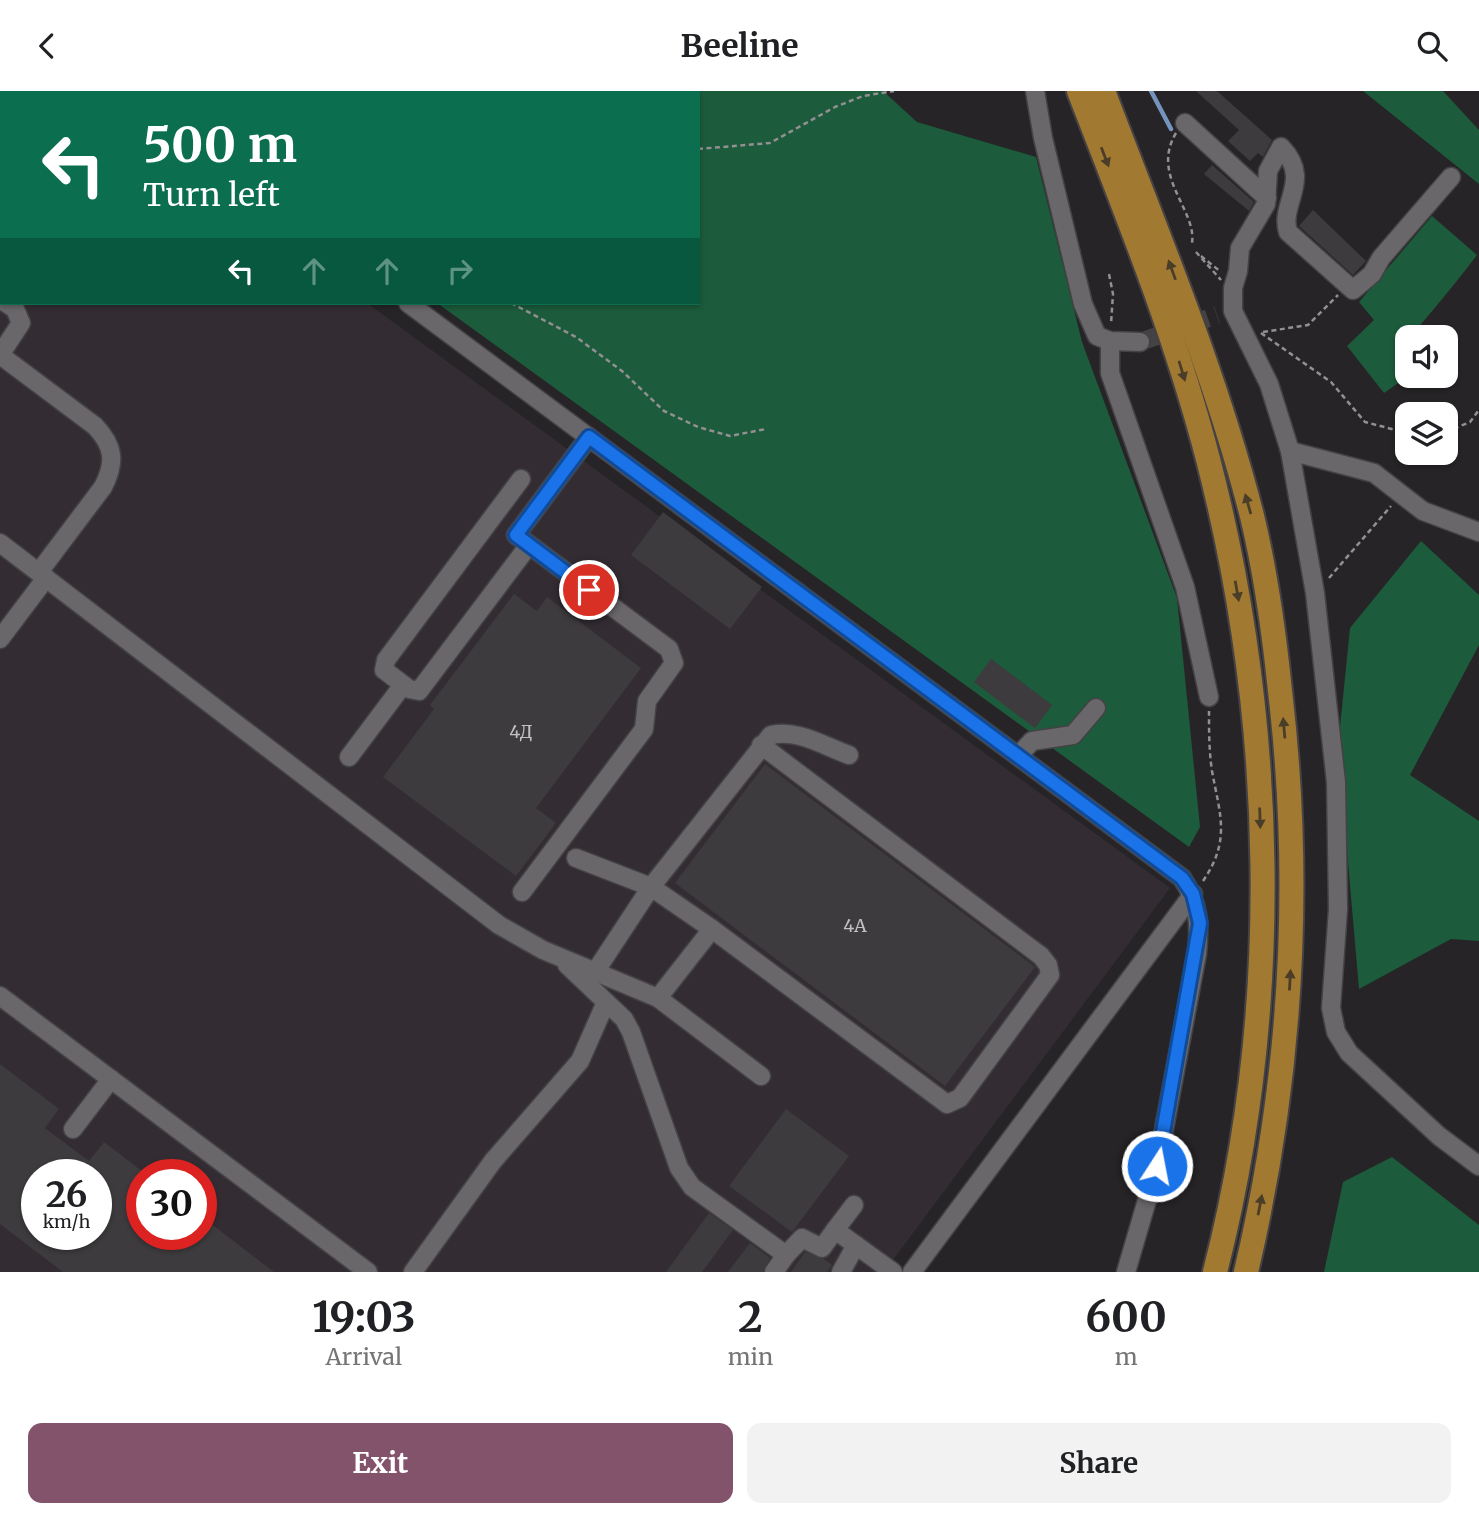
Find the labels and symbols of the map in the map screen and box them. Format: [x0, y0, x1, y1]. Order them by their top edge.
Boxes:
one-way arrow [1100, 146, 1111, 167]
one-way arrow [1166, 260, 1177, 281]
one-way arrow [1178, 360, 1188, 381]
one-way arrow [1243, 493, 1253, 514]
pin [559, 560, 619, 620]
one-way arrow [1232, 580, 1243, 602]
one-way arrow [1278, 717, 1289, 739]
house number: 4Д [509, 720, 533, 743]
one-way arrow [1255, 807, 1266, 829]
house number: 4А [843, 914, 867, 937]
one-way arrow [1285, 969, 1296, 991]
position arrow [1120, 1129, 1194, 1203]
speed limit sign: 30 [126, 1159, 217, 1250]
one-way arrow [1255, 1194, 1266, 1216]

